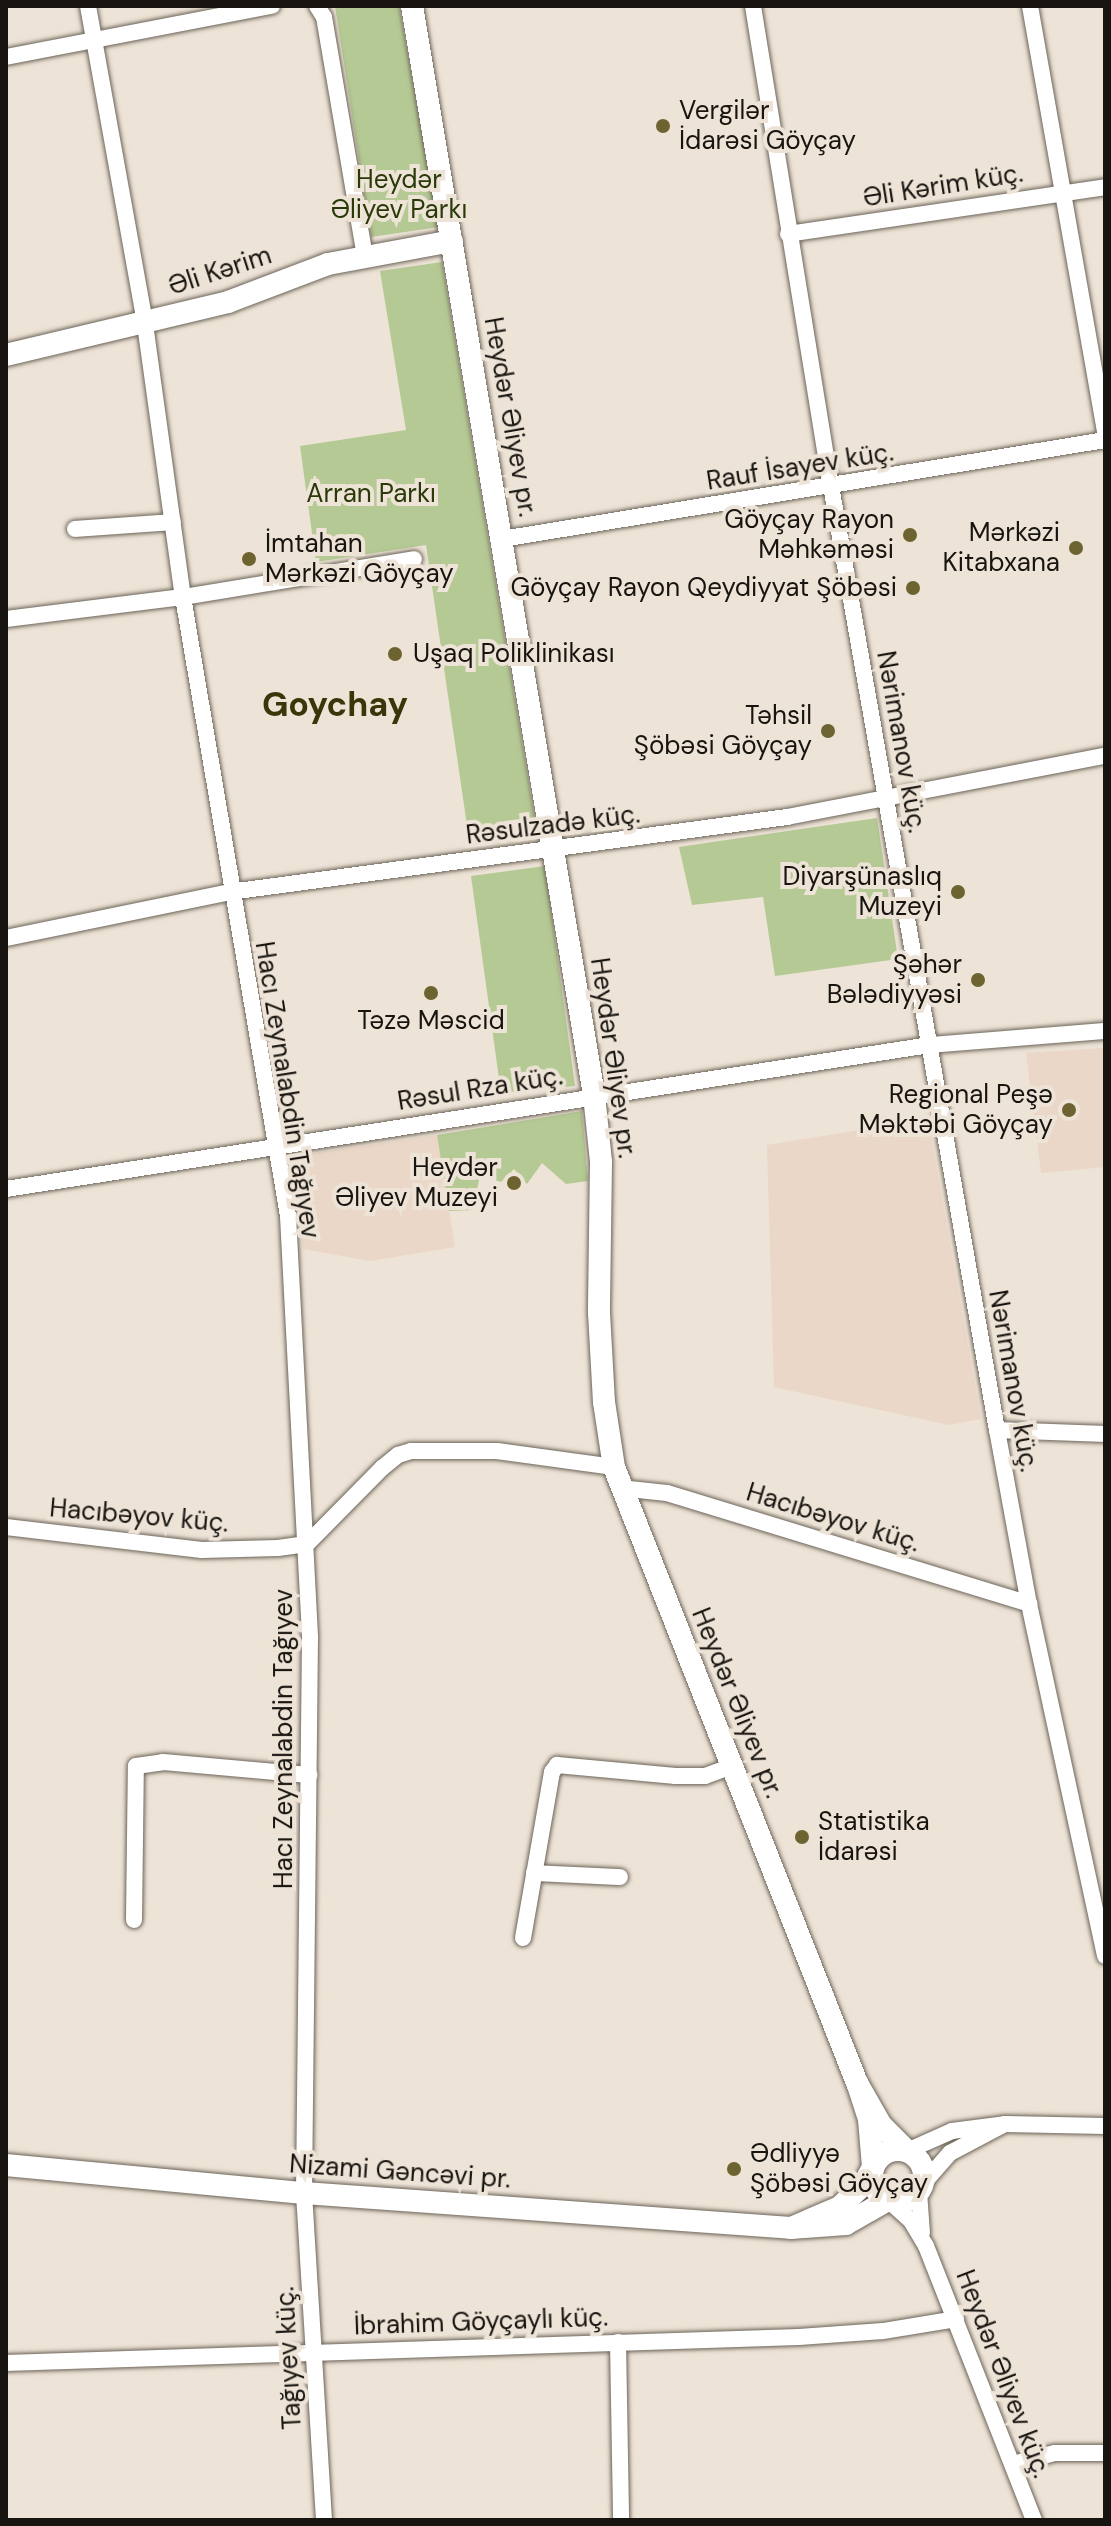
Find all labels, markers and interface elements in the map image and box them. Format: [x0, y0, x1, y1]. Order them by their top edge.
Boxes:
place label: Vergilər İdarəsi Göyçay [679, 95, 856, 156]
marker: Vergilər İdarəsi Göyçay [654, 117, 672, 135]
street label: Əli Kərim küç. [861, 158, 1025, 214]
park label: Heydər Əliyev Parkı [331, 164, 467, 226]
street label: Əli Kərim [165, 240, 275, 302]
street label: Heydər Əliyev pr. [477, 315, 543, 519]
street label: Rauf İsayev küç. [704, 437, 896, 497]
park label: Arran Parkı [306, 478, 436, 510]
place label: Göyçay Rayon Məhkəməsi [724, 504, 894, 566]
place label: Mərkəzi Kitabxana [942, 517, 1060, 578]
marker: Göyçay Rayon Məhkəməsi [901, 526, 919, 544]
place label: İmtahan Mərkəzi Göyçay [265, 528, 454, 590]
marker: Mərkəzi Kitabxana [1067, 539, 1085, 557]
marker: İmtahan Mərkəzi Göyçay [240, 550, 258, 568]
place label: Göyçay Rayon Qeydiyyat Şöbəsi [510, 572, 897, 604]
marker: Göyçay Rayon Qeydiyyat Şöbəsi [904, 579, 922, 597]
place label: Uşaq Poliklinikası [413, 638, 615, 670]
marker: Uşaq Poliklinikası [384, 643, 406, 665]
street label: Nərimanov küç. [870, 649, 932, 835]
district label: Goychay [262, 685, 408, 725]
place label: Təhsil Şöbəsi Göyçay [634, 700, 812, 762]
marker: Təhsil Şöbəsi Göyçay [819, 722, 837, 740]
street label: Rəsulzadə küç. [464, 799, 642, 851]
place label: Diyarşünaslıq Muzeyi [782, 861, 942, 922]
marker: Diyarşünaslıq Muzeyi [949, 883, 967, 901]
street label: Hacı Zeynalabdin Tağıyev [248, 939, 326, 1241]
place label: Şəhər Bələdiyyəsi [827, 949, 962, 1010]
street label: Heydər Əliyev pr. [583, 956, 643, 1160]
marker: Şəhər Bələdiyyəsi [969, 971, 987, 989]
marker: Təzə Məscid [422, 984, 440, 1002]
place label: Təzə Məscid [357, 1005, 505, 1037]
street label: Rəsul Rza küç. [395, 1061, 565, 1117]
place label: Regional Peşə Məktəbi Göyçay [859, 1079, 1053, 1140]
marker: Regional Peşə Məktəbi Göyçay [1060, 1101, 1078, 1119]
place label: Heydər Əliyev Muzeyi [335, 1152, 498, 1214]
marker: Heydər Əliyev Muzeyi [505, 1174, 523, 1192]
street label: Nərimanov küç. [982, 1288, 1044, 1474]
street label: Hacıbəyov küç. [743, 1477, 923, 1559]
street label: Hacıbəyov küç. [48, 1493, 230, 1539]
street label: Hacı Zeynalabdin Tağıyev [268, 1589, 300, 1889]
street label: Heydər Əliyev pr. [685, 1603, 789, 1803]
place label: Statistika İdarəsi [818, 1806, 930, 1868]
marker: Statistika İdarəsi [793, 1828, 811, 1846]
place label: Ədliyyə Şöbəsi Göyçay [750, 2138, 928, 2200]
street label: Nizami Gəncəvi pr. [288, 2149, 512, 2195]
marker: Ədliyyə Şöbəsi Göyçay [725, 2160, 743, 2178]
street label: Heydər Əliyev küç. [949, 2266, 1057, 2482]
street label: Tağıyev küç. [270, 2286, 308, 2430]
street label: İbrahim Göyçaylı küç. [353, 2302, 609, 2342]

